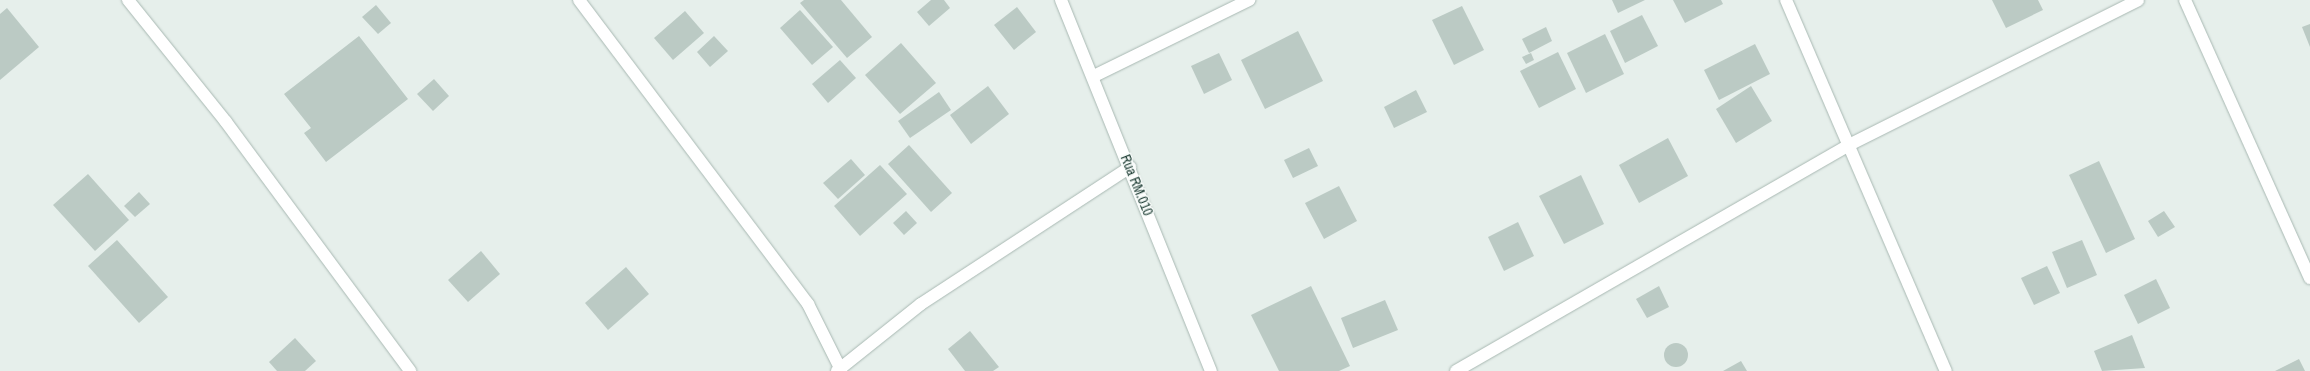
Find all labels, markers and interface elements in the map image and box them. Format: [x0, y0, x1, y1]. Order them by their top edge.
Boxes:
street label: Rua RM.010 [1117, 152, 1157, 218]

